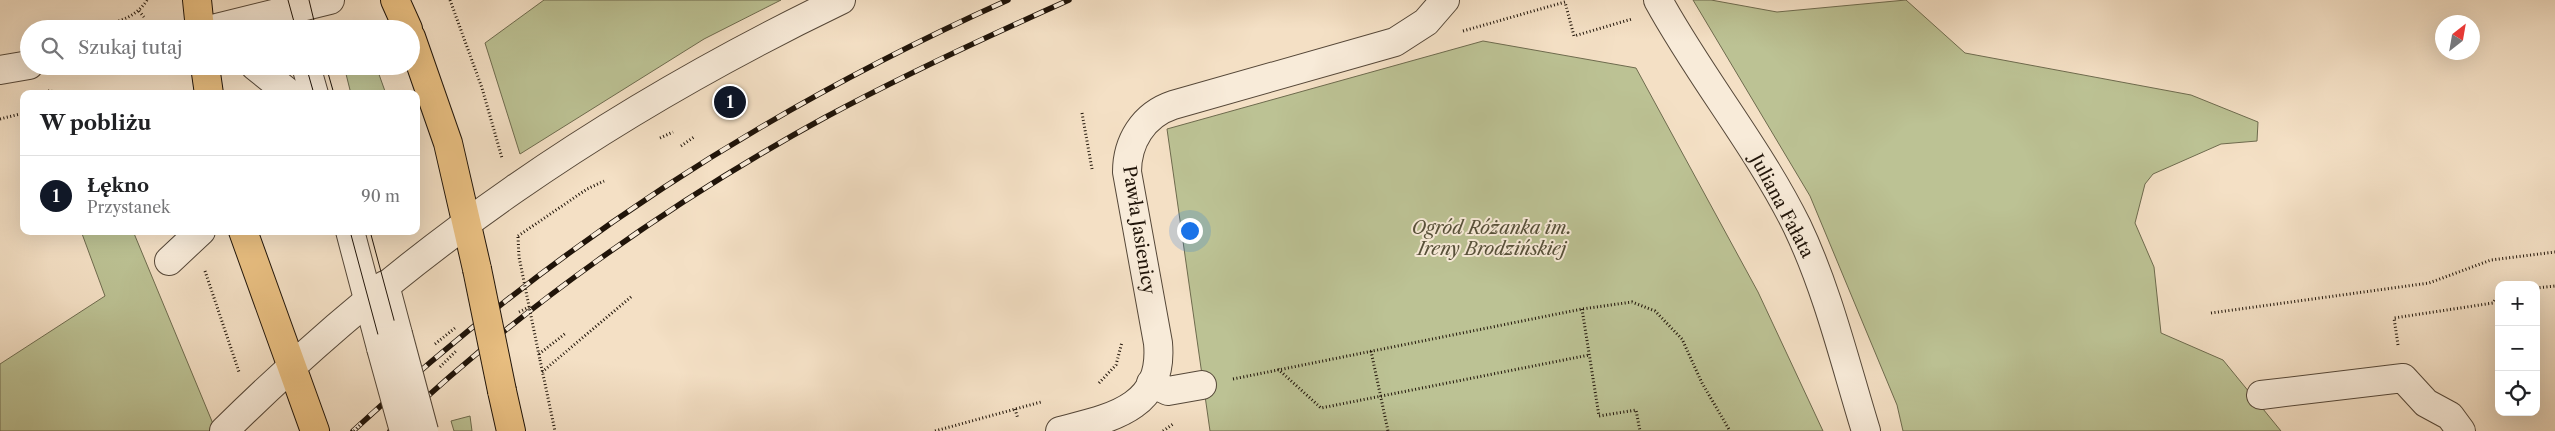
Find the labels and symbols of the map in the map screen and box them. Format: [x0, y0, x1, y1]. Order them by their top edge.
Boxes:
north arrow [2435, 15, 2480, 60]
pin: 1 [714, 83, 746, 121]
street label: Juliana Fałata [1744, 148, 1819, 262]
street label: Pawła Jasienicy [1118, 164, 1160, 297]
park label: Ogród Różanka im. Ireny Brodzińskiej [1412, 217, 1572, 260]
your location [1177, 218, 1203, 244]

